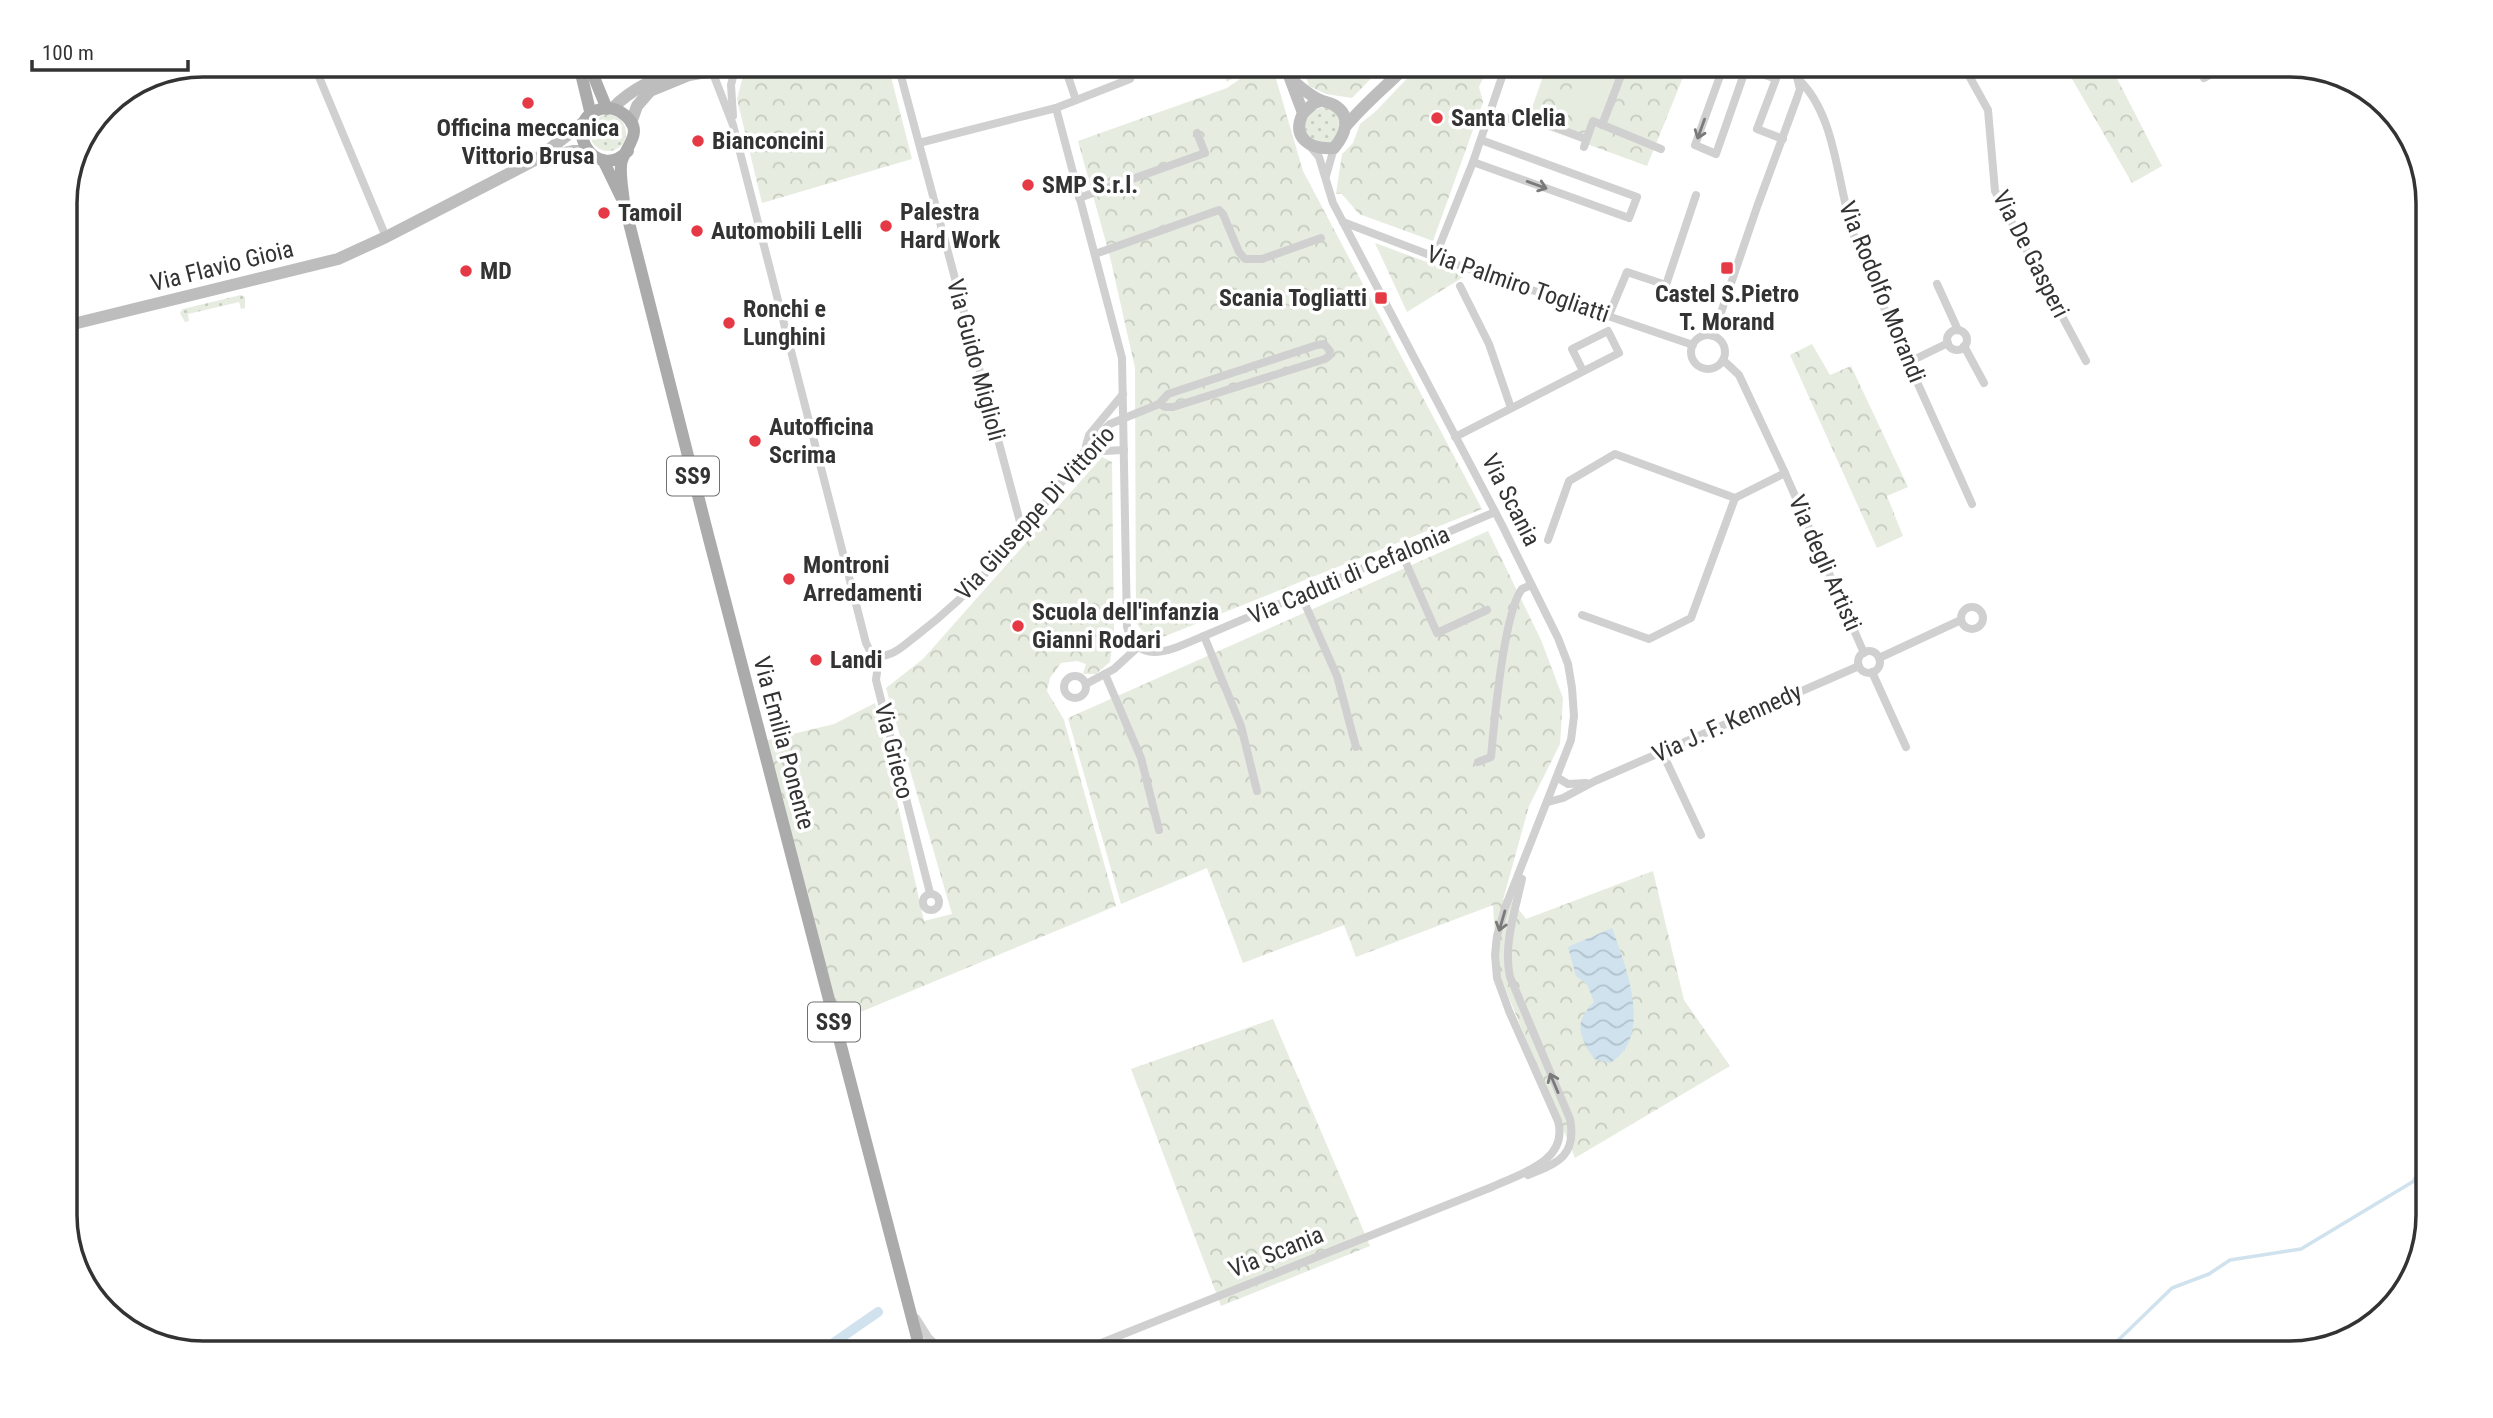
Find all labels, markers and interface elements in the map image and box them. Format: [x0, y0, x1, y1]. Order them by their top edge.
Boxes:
scale bar [32, 28, 187, 72]
text: 100 m [42, 41, 94, 65]
marker: Officina meccanica Vittorio Brusa [520, 95, 536, 111]
place label: Santa Clelia [1451, 104, 1566, 132]
marker: Santa Clelia [1429, 110, 1445, 126]
place label: Officina meccanica Vittorio Brusa [437, 114, 619, 170]
one-way arrow [1694, 117, 1706, 139]
place label: Bianconcini [712, 127, 824, 155]
marker: Bianconcini [690, 133, 706, 149]
place label: SMP S.r.l. [1042, 171, 1138, 199]
marker: SMP S.r.l. [1020, 177, 1036, 193]
one-way arrow [1526, 180, 1548, 192]
street label: Via De Gasperi [1987, 186, 2075, 322]
street label: Via Rodolfo Morandi [1833, 197, 1931, 387]
place label: Palestra Hard Work [900, 198, 1001, 254]
place label: Tamoil [618, 199, 682, 227]
marker: Tamoil [596, 205, 612, 221]
place label: Automobili Lelli [711, 217, 862, 245]
marker: Palestra Hard Work [878, 218, 894, 234]
marker: Automobili Lelli [689, 223, 705, 239]
street label: Via Flavio Gioia [148, 235, 296, 297]
street label: Via Palmiro Togliatti [1423, 240, 1613, 328]
place label: MD [480, 257, 512, 285]
marker: Castel S.Pietro T. Morand [1719, 260, 1735, 276]
marker: MD [458, 263, 474, 279]
street label: Via Guido Miglioli [941, 276, 1011, 444]
place label: Castel S.Pietro T. Morand [1655, 280, 1799, 336]
place label: Scania Togliatti [1219, 284, 1367, 312]
marker: Scania Togliatti [1373, 290, 1389, 306]
place label: Ronchi e Lunghini [743, 295, 826, 351]
marker: Ronchi e Lunghini [721, 315, 737, 331]
place label: Autofficina Scrima [769, 413, 874, 469]
street label: Via Giuseppe Di Vittorio [950, 420, 1120, 606]
marker: Autofficina Scrima [747, 433, 763, 449]
street label: Via Scania [1476, 449, 1546, 551]
road number: SS9 [667, 456, 719, 496]
street label: Via degli Artisti [1783, 491, 1867, 635]
street label: Via Caduti di Cefalonia [1244, 520, 1454, 630]
place label: Montroni Arredamenti [803, 551, 922, 607]
marker: Montroni Arredamenti [781, 571, 797, 587]
place label: Scuola dell'infanzia Gianni Rodari [1032, 598, 1219, 654]
marker: Scuola dell'infanzia Gianni Rodari [1010, 618, 1026, 634]
place label: Landi [830, 646, 883, 674]
marker: Landi [808, 652, 824, 668]
street label: Via Emilia Ponente [748, 654, 820, 832]
street label: Via J. F. Kennedy [1648, 678, 1806, 768]
street label: Via Grieco [869, 700, 919, 802]
one-way arrow [1494, 910, 1507, 932]
road number: SS9 [808, 1002, 860, 1042]
one-way arrow [1547, 1073, 1560, 1094]
street label: Via Scania [1225, 1220, 1327, 1284]

